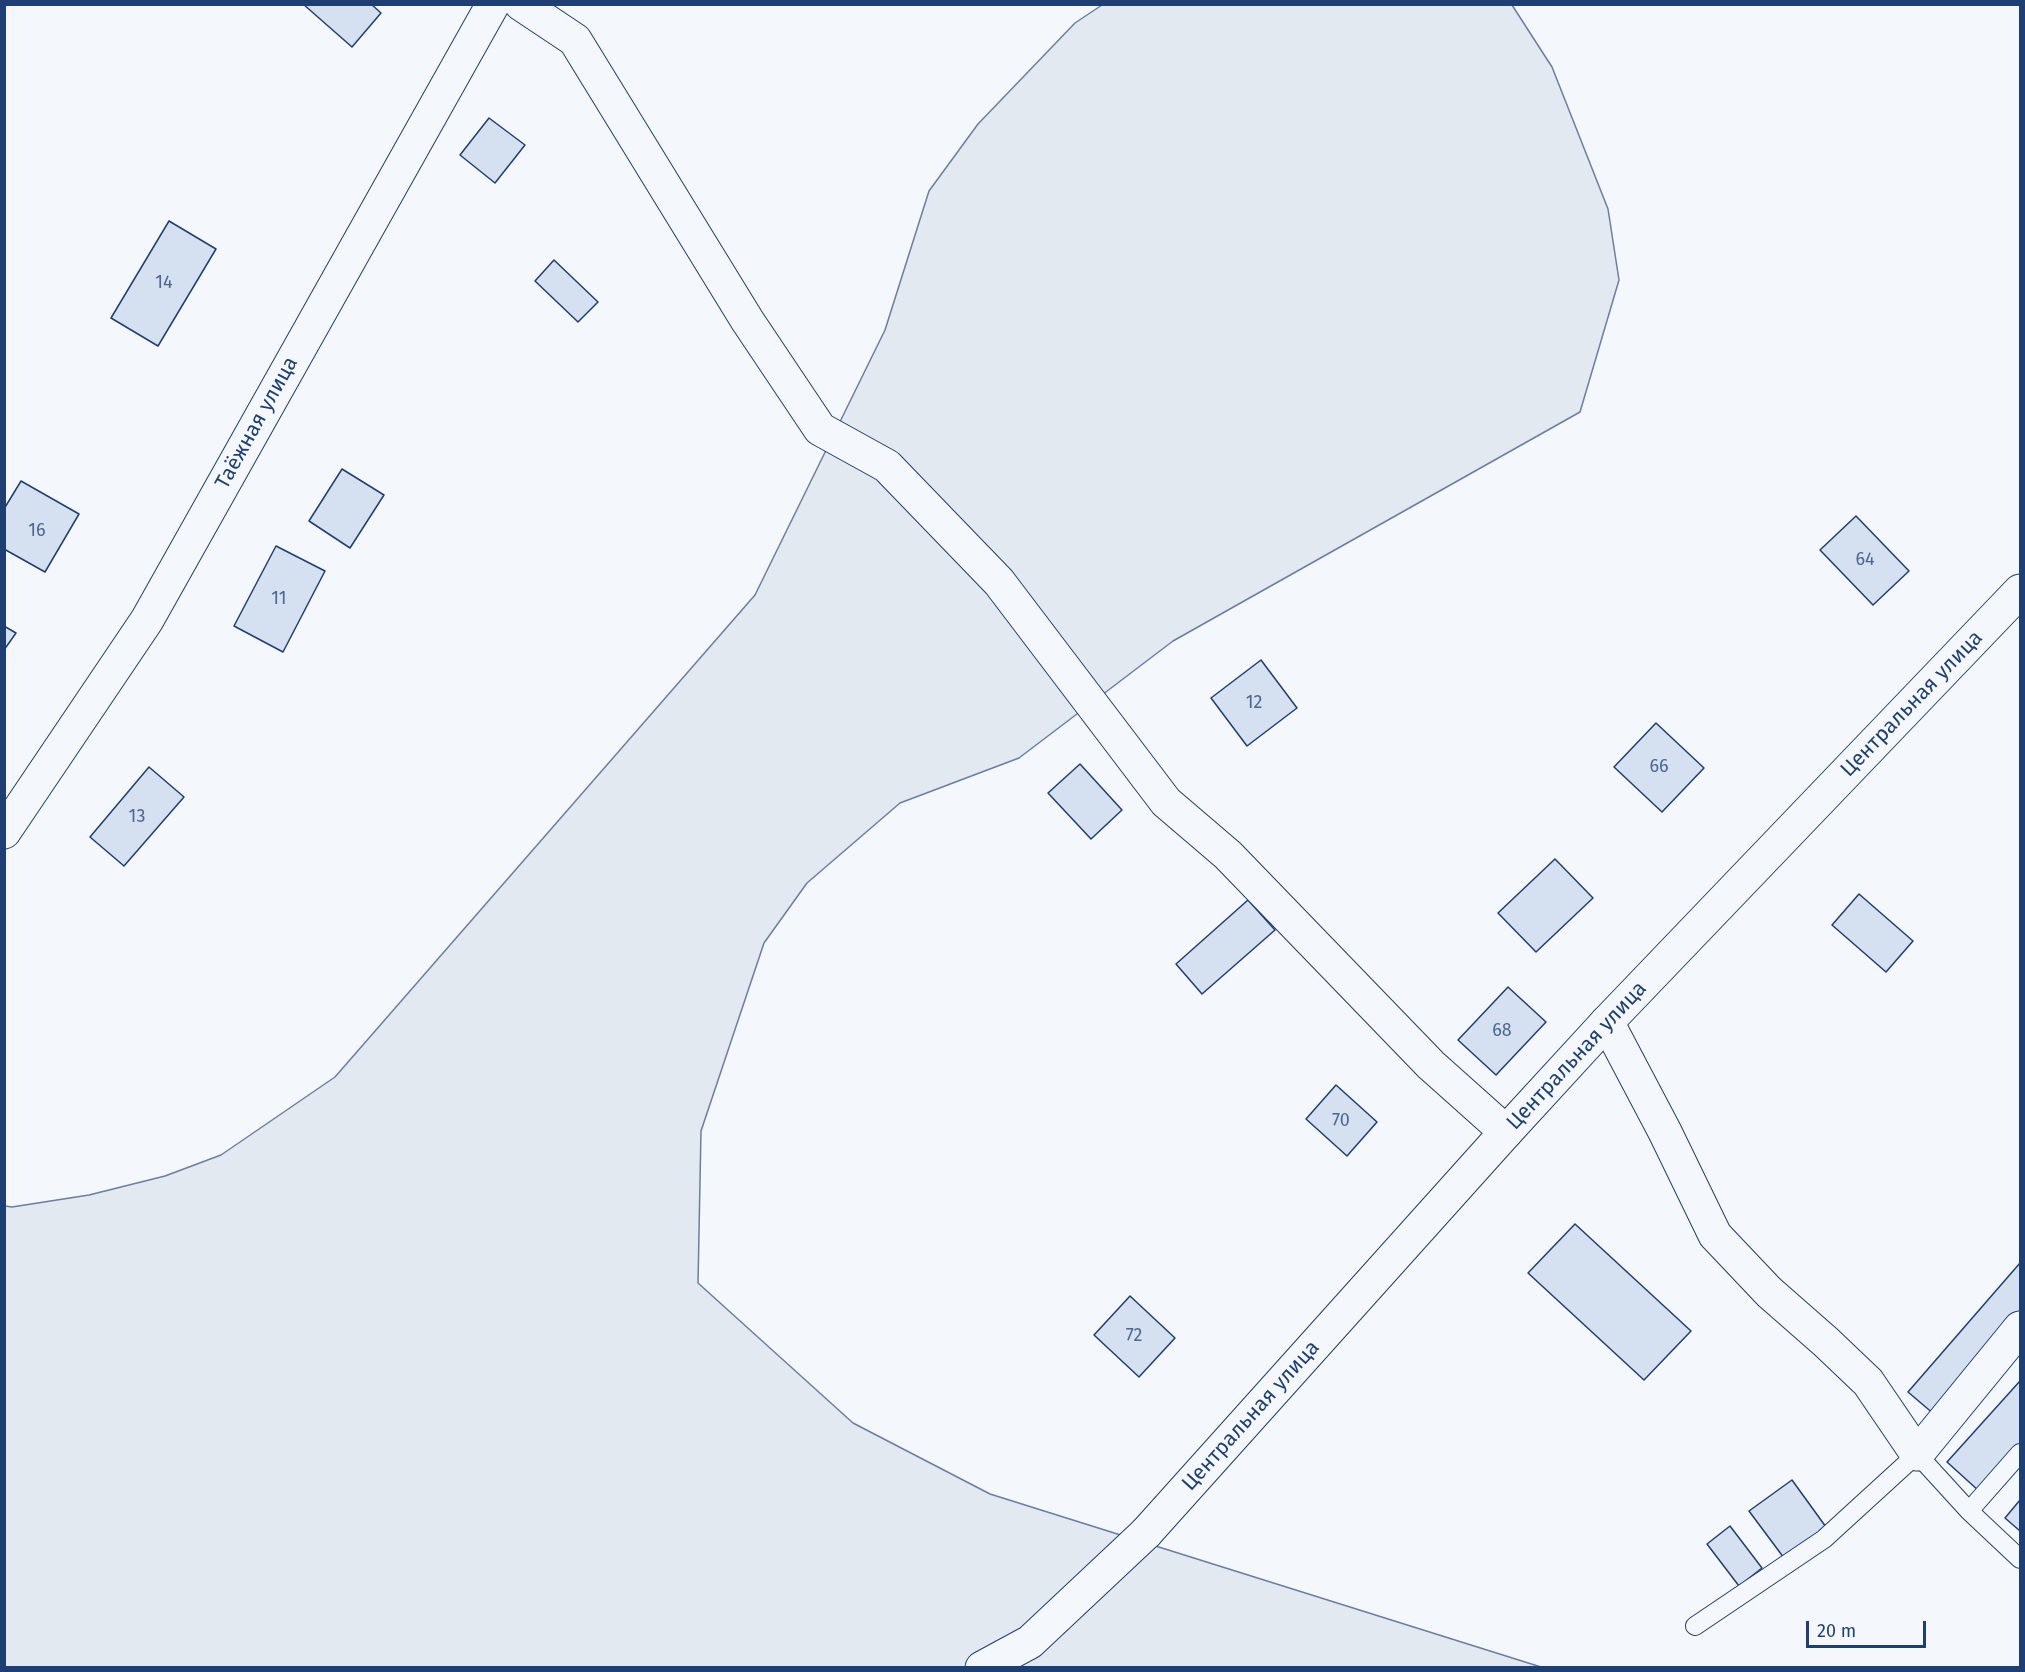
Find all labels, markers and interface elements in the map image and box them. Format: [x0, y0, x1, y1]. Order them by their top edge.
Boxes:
house number: 14 [155, 272, 173, 294]
street label: Таёжная улица [210, 353, 304, 493]
house number: 16 [28, 520, 46, 542]
house number: 64 [1855, 549, 1875, 571]
house number: 11 [271, 588, 287, 610]
street label: Центральная улица [1836, 626, 1988, 782]
house number: 12 [1246, 692, 1262, 714]
house number: 66 [1649, 756, 1669, 778]
house number: 13 [129, 806, 145, 828]
street label: Центральная улица [1502, 977, 1652, 1135]
house number: 68 [1492, 1020, 1512, 1042]
house number: 70 [1332, 1110, 1350, 1132]
house number: 72 [1126, 1325, 1142, 1347]
street label: Центральная улица [1177, 1336, 1325, 1496]
scale bar [1809, 1609, 1929, 1647]
text: 20 m [1817, 1620, 1856, 1642]

